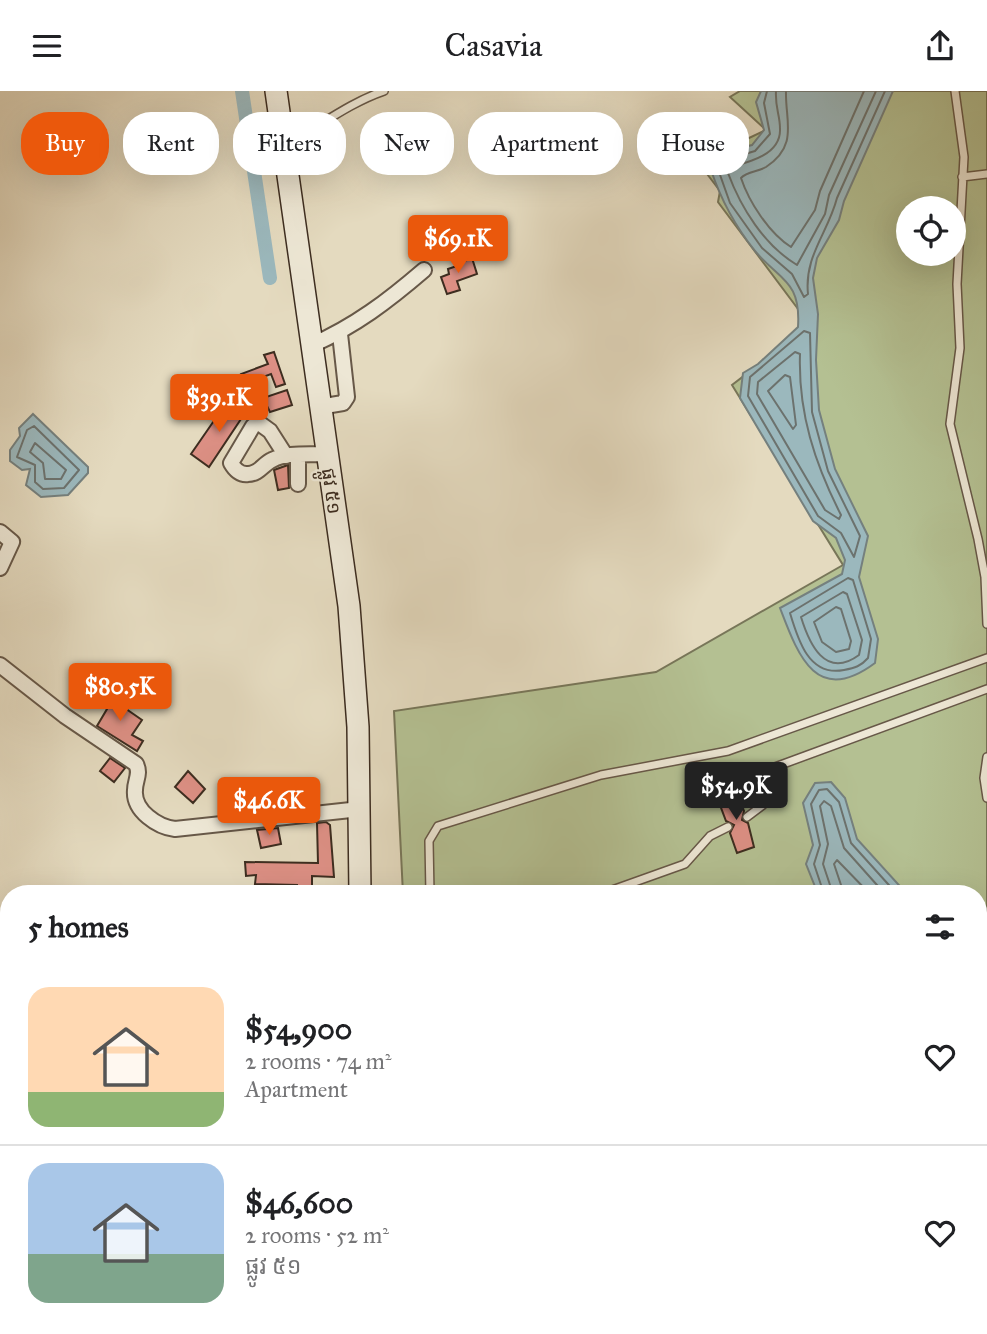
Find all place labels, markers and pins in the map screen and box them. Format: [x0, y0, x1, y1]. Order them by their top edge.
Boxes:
pin: $69.1K [401, 215, 515, 275]
pin: $39.1K [162, 375, 276, 434]
pin: $80.5K [63, 663, 177, 723]
pin: $54.9K [679, 763, 793, 822]
pin: $46.6K [212, 777, 326, 837]

